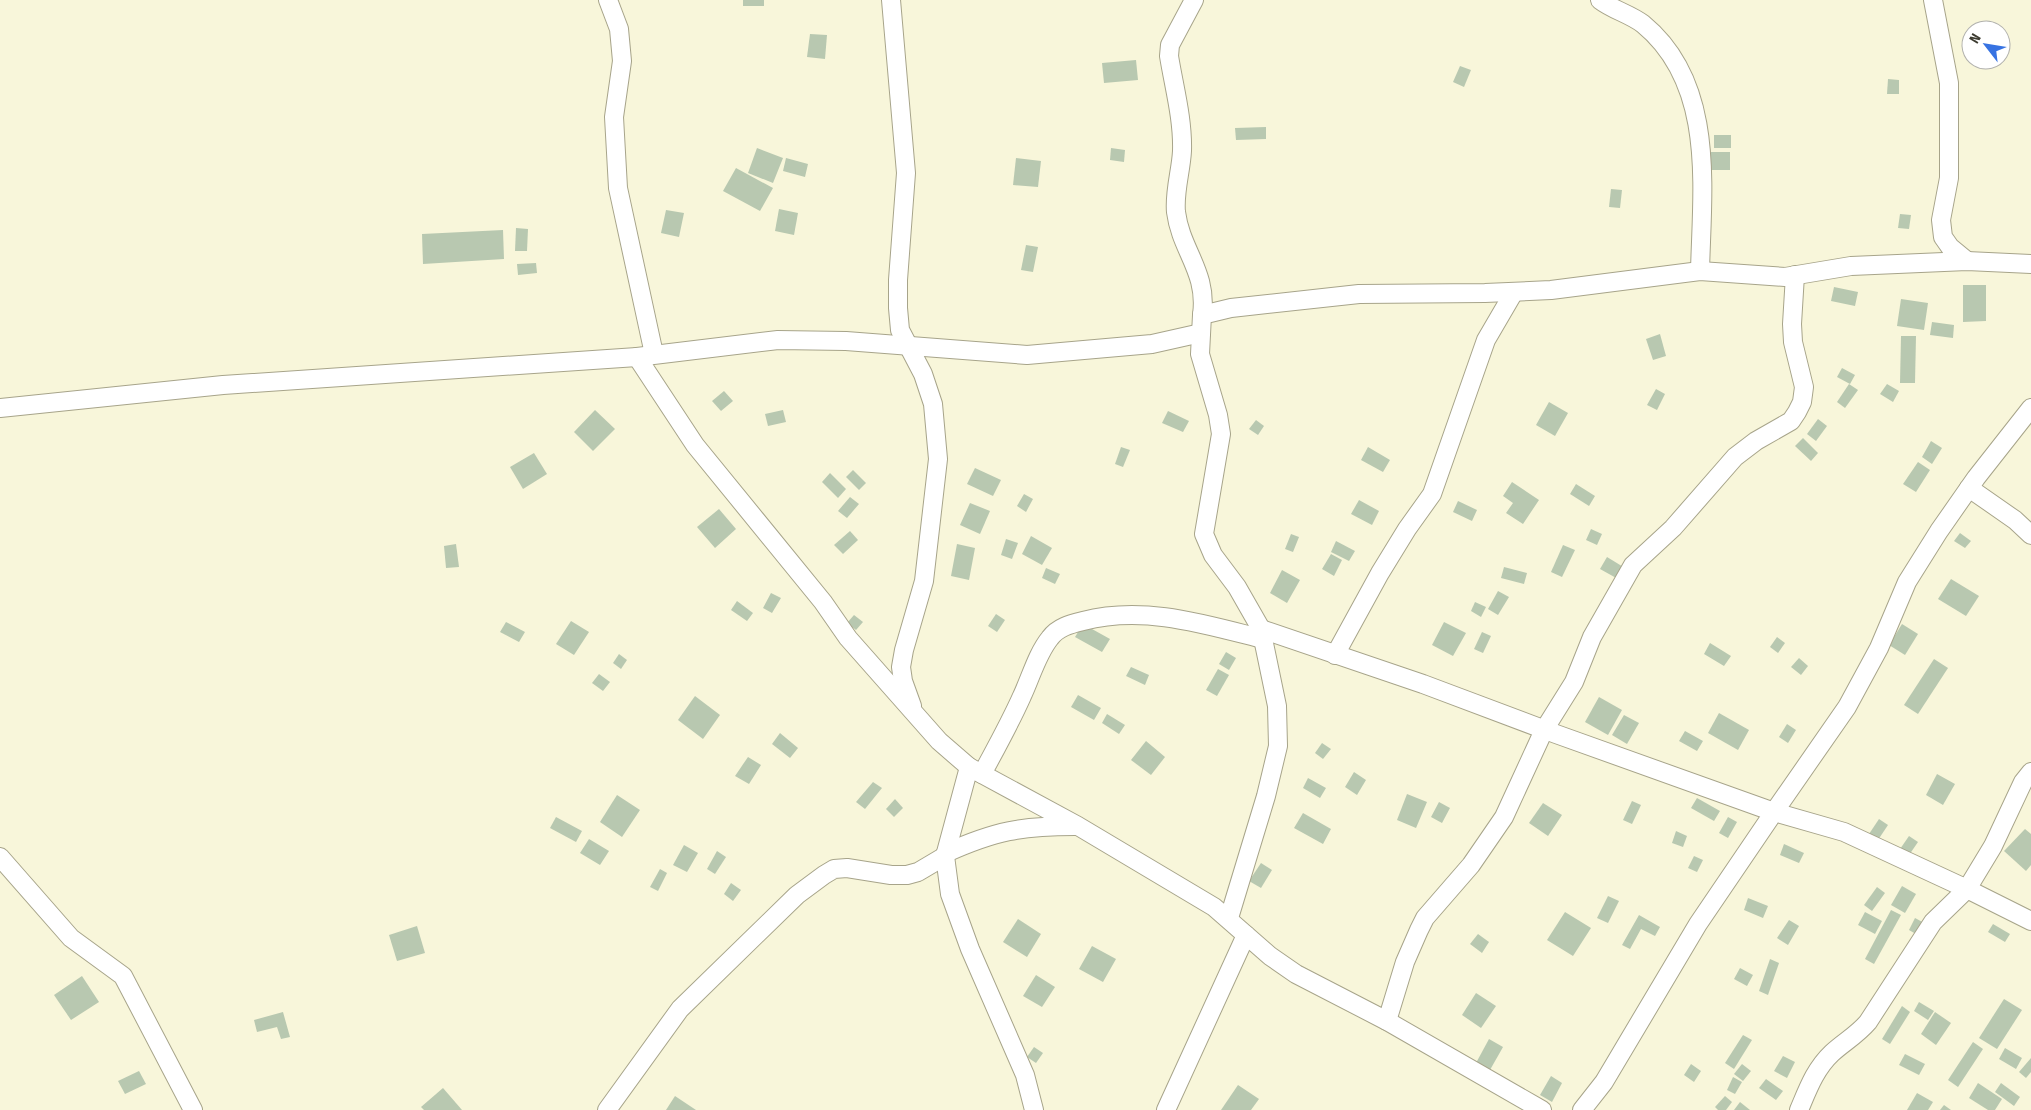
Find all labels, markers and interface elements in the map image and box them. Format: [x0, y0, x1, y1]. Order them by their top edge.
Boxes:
north arrow [1961, 20, 2011, 70]
text: N [1966, 31, 1985, 47]

